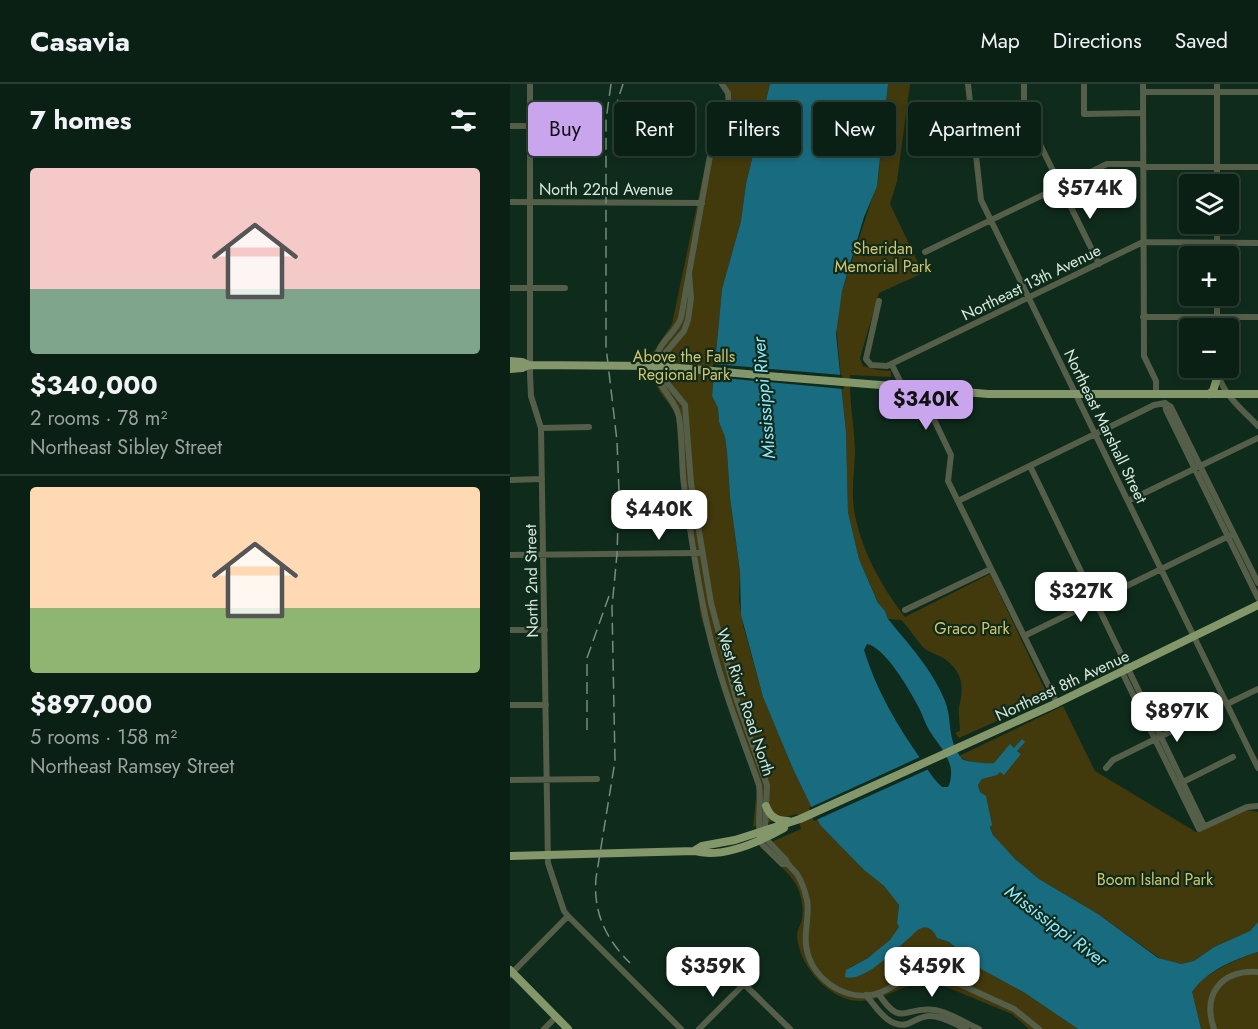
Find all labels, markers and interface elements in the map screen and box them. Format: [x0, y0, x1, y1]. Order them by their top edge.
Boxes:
text: Casavia [30, 21, 130, 62]
text: Map [981, 26, 1020, 56]
text: Directions [1053, 26, 1142, 56]
text: Saved [1175, 26, 1228, 56]
text: 7 homes [30, 101, 132, 139]
chip: Buy [528, 102, 602, 156]
chip: Rent [614, 102, 695, 156]
chip: Filters [707, 102, 801, 156]
chip: New [813, 102, 896, 156]
chip: Apartment [908, 102, 1041, 156]
icon: filters [447, 104, 480, 137]
pin: $574K [1048, 169, 1132, 220]
text: $574K [1057, 174, 1123, 203]
map controls [1179, 174, 1239, 378]
button: layers [1179, 174, 1239, 234]
street label: North 22nd Avenue [539, 178, 673, 201]
icon: home [201, 207, 309, 315]
park label: Sheridan Memorial Park [835, 237, 932, 278]
street label: Northeast 13th Avenue [958, 239, 1105, 326]
button: + [1179, 246, 1239, 306]
button: − [1179, 318, 1239, 378]
water label: Mississippi River [746, 335, 782, 460]
park label: Above the Falls Regional Park [633, 345, 735, 386]
street label: Northeast Marshall Street [1058, 345, 1153, 507]
text: $340,000 [30, 366, 158, 404]
pin: $340K [884, 380, 968, 431]
text: $340K [893, 385, 959, 414]
text: 2 rooms · 78 m² [30, 404, 167, 433]
text: Northeast Sibley Street [30, 433, 222, 462]
pin: $440K [617, 490, 701, 541]
text: $440K [625, 495, 693, 524]
street label: North 2nd Street [519, 524, 544, 638]
icon: home [201, 526, 309, 634]
pin: $327K [1039, 572, 1123, 623]
text: $327K [1049, 577, 1113, 606]
park label: Graco Park [934, 617, 1011, 640]
street label: West River Road North [711, 625, 780, 779]
street label: Northeast 8th Avenue [991, 644, 1133, 727]
text: $897,000 [30, 685, 152, 723]
pin: $897K [1135, 692, 1219, 743]
text: $897K [1145, 697, 1209, 726]
text: 5 rooms · 158 m² [30, 723, 177, 752]
text: Northeast Ramsey Street [30, 752, 234, 781]
park label: Boom Island Park [1097, 868, 1214, 891]
water label: Mississippi River [999, 879, 1114, 974]
pin: $359K [671, 947, 755, 998]
pin: $459K [890, 947, 974, 998]
text: $359K [680, 952, 746, 981]
text: $459K [899, 952, 965, 981]

